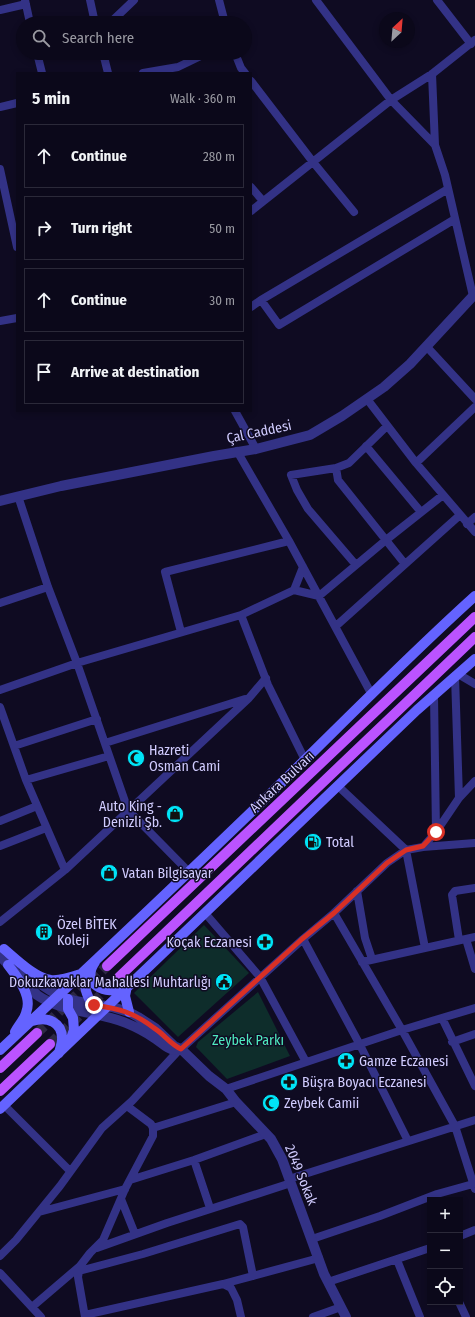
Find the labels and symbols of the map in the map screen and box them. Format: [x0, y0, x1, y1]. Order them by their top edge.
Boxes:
north arrow [379, 12, 415, 48]
street label: Çal Caddesi [225, 417, 293, 447]
place label: Hazreti Osman Cami [149, 742, 220, 775]
mosque icon: Hazreti Osman Cami [126, 748, 146, 768]
street label: Ankara Bulvarı [246, 748, 318, 816]
place label: Auto King - Denizli Şb. [99, 798, 162, 831]
shop icon: Auto King - Denizli Şb. [165, 804, 185, 824]
route start [427, 823, 445, 841]
fuel station icon: Total [303, 832, 323, 852]
place label: Total [326, 834, 354, 851]
shop icon: Vatan Bilgisayar [99, 863, 119, 883]
place label: Vatan Bilgisayar [122, 865, 213, 882]
place label: Özel BİTEK Koleji [57, 915, 117, 949]
building icon: Özel BİTEK Koleji [34, 922, 54, 942]
pharmacy icon: Koçak Eczanesi [255, 932, 275, 952]
place label: Koçak Eczanesi [167, 934, 252, 951]
public building icon: Dokuzkavaklar Mahallesi Muhtarlığı [214, 972, 234, 992]
place label: Dokuzkavaklar Mahallesi Muhtarlığı [9, 974, 211, 991]
route end [85, 996, 103, 1014]
park label: Zeybek Parkı [212, 1032, 284, 1049]
pharmacy icon: Gamze Eczanesi [336, 1051, 356, 1071]
place label: Gamze Eczanesi [359, 1053, 449, 1070]
pharmacy icon: Büşra Boyacı Eczanesi [279, 1072, 299, 1092]
place label: Büşra Boyacı Eczanesi [302, 1074, 427, 1091]
mosque icon: Zeybek Camii [261, 1093, 281, 1113]
place label: Zeybek Camii [284, 1095, 359, 1112]
street label: 2049 Sokak [281, 1142, 321, 1208]

